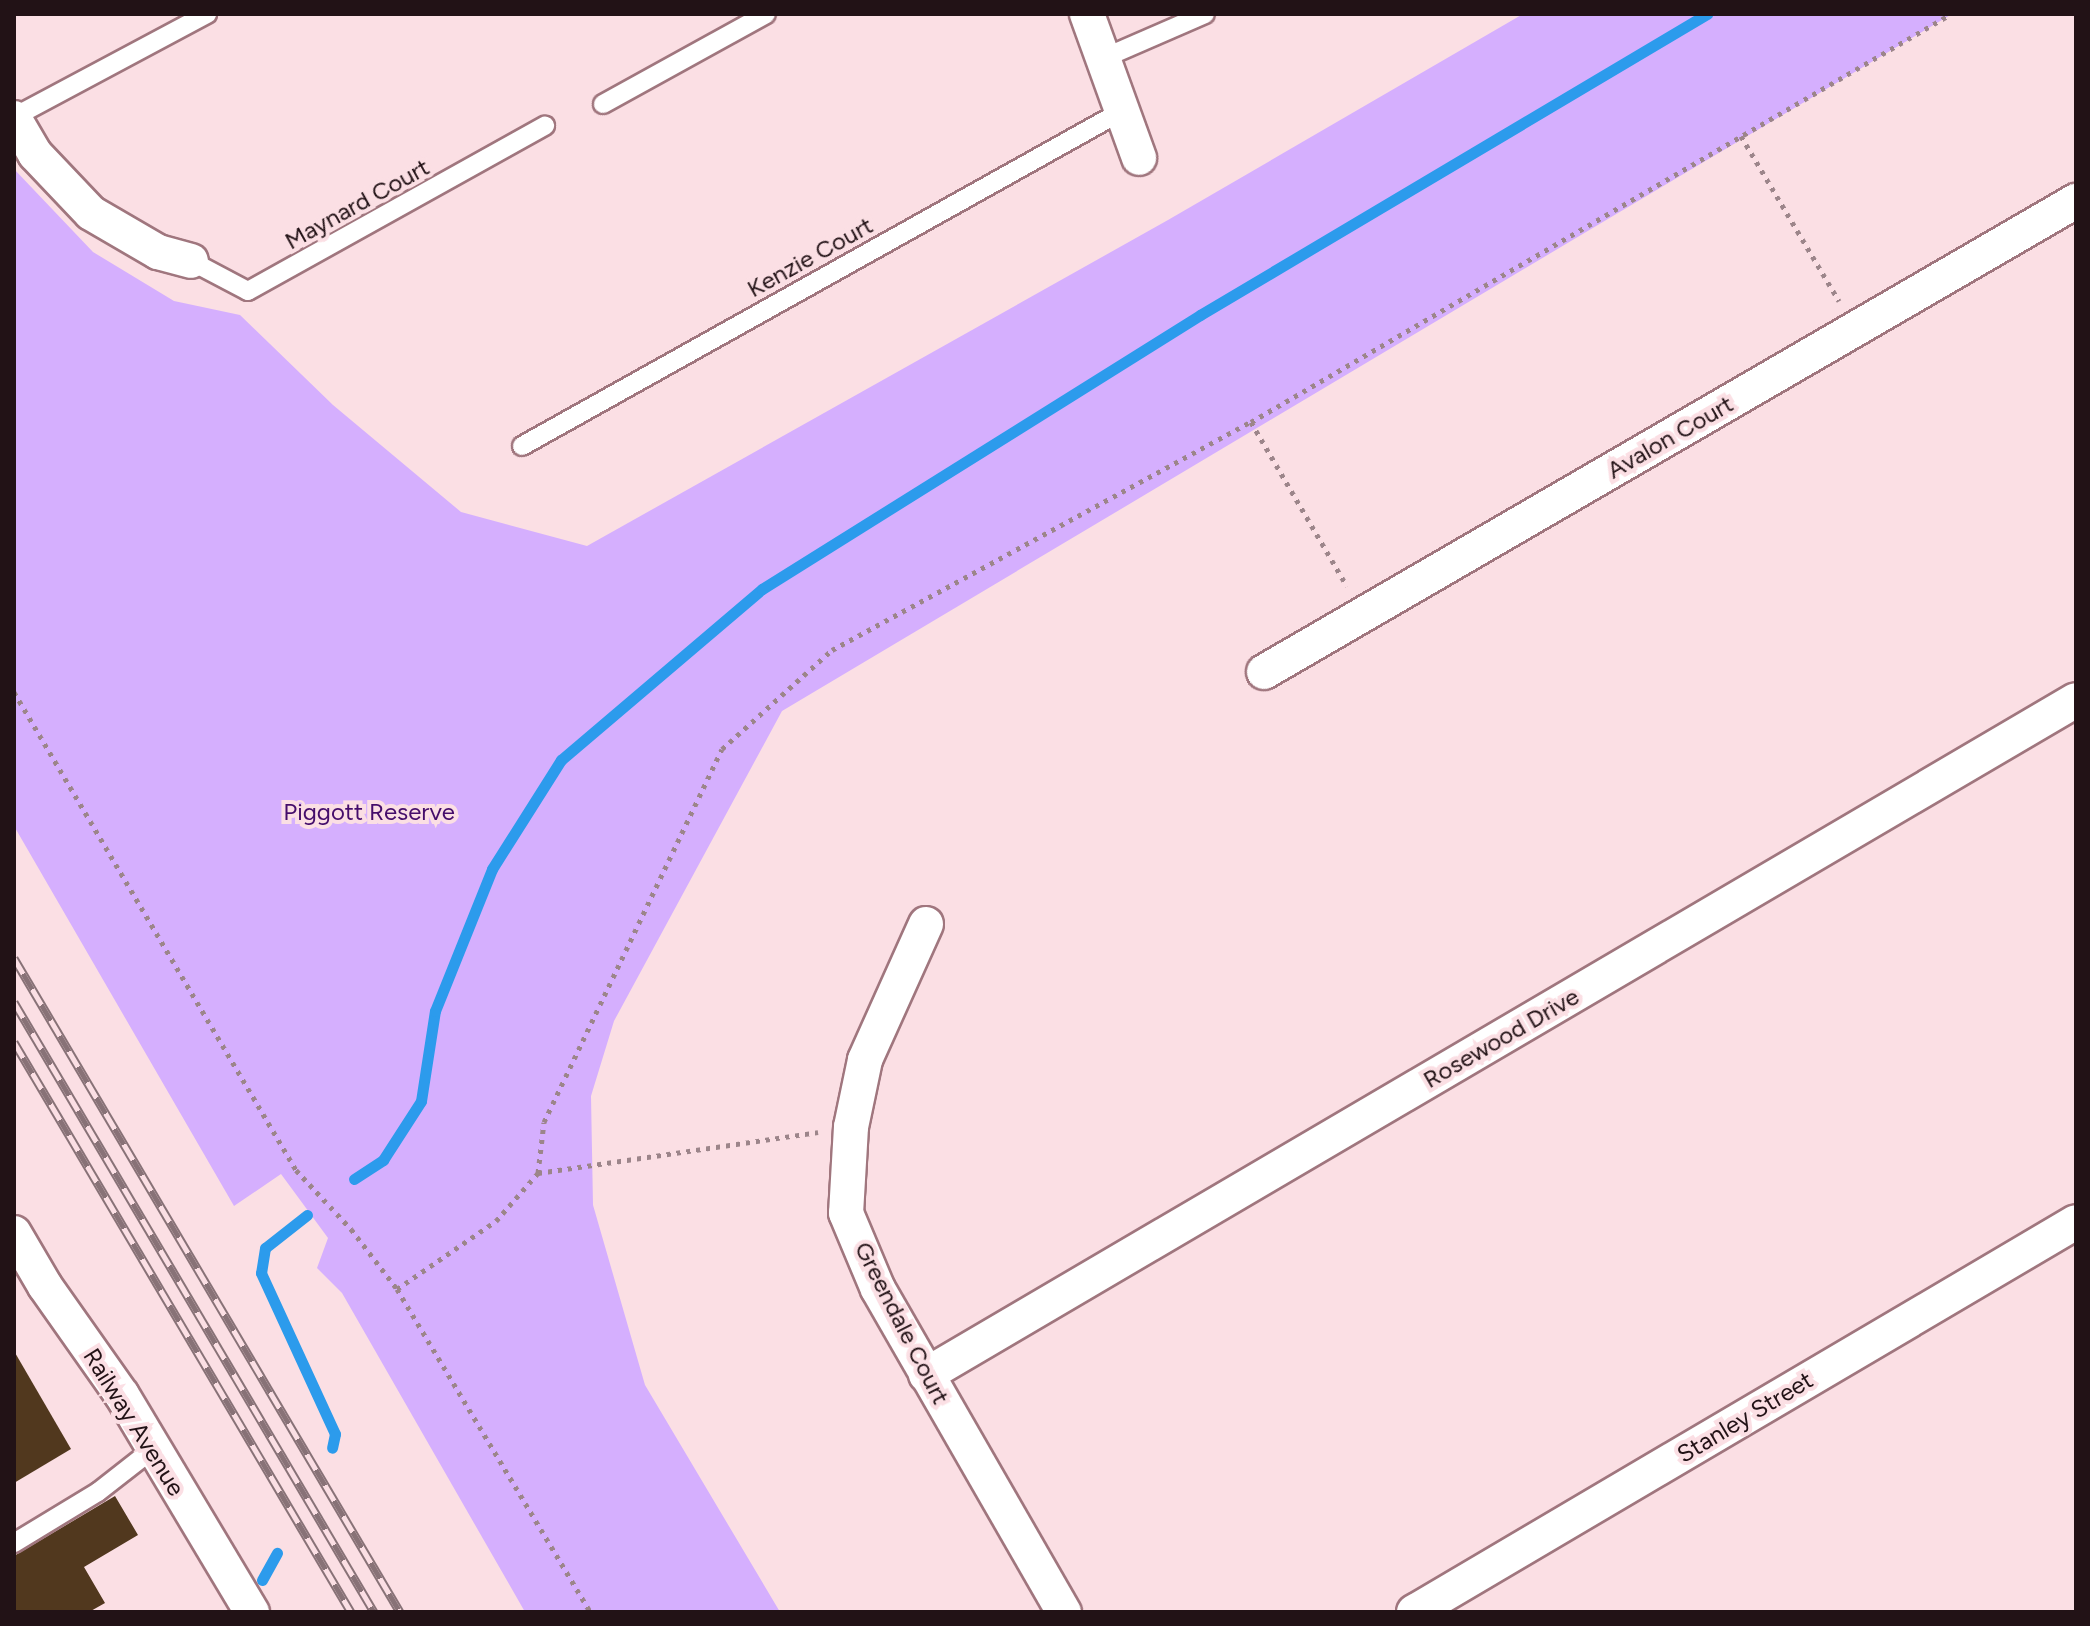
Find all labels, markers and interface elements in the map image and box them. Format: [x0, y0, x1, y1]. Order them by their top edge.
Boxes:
street label: Maynard Court [280, 152, 434, 256]
street label: Kenzie Court [742, 211, 878, 303]
street label: Avalon Court [1602, 389, 1738, 485]
park label: Piggott Reserve [283, 798, 455, 826]
street label: Rosewood Drive [1418, 982, 1584, 1094]
street label: Greendale Court [849, 1237, 955, 1409]
street label: Railway Avenue [77, 1343, 191, 1501]
street label: Stanley Street [1672, 1365, 1818, 1469]

